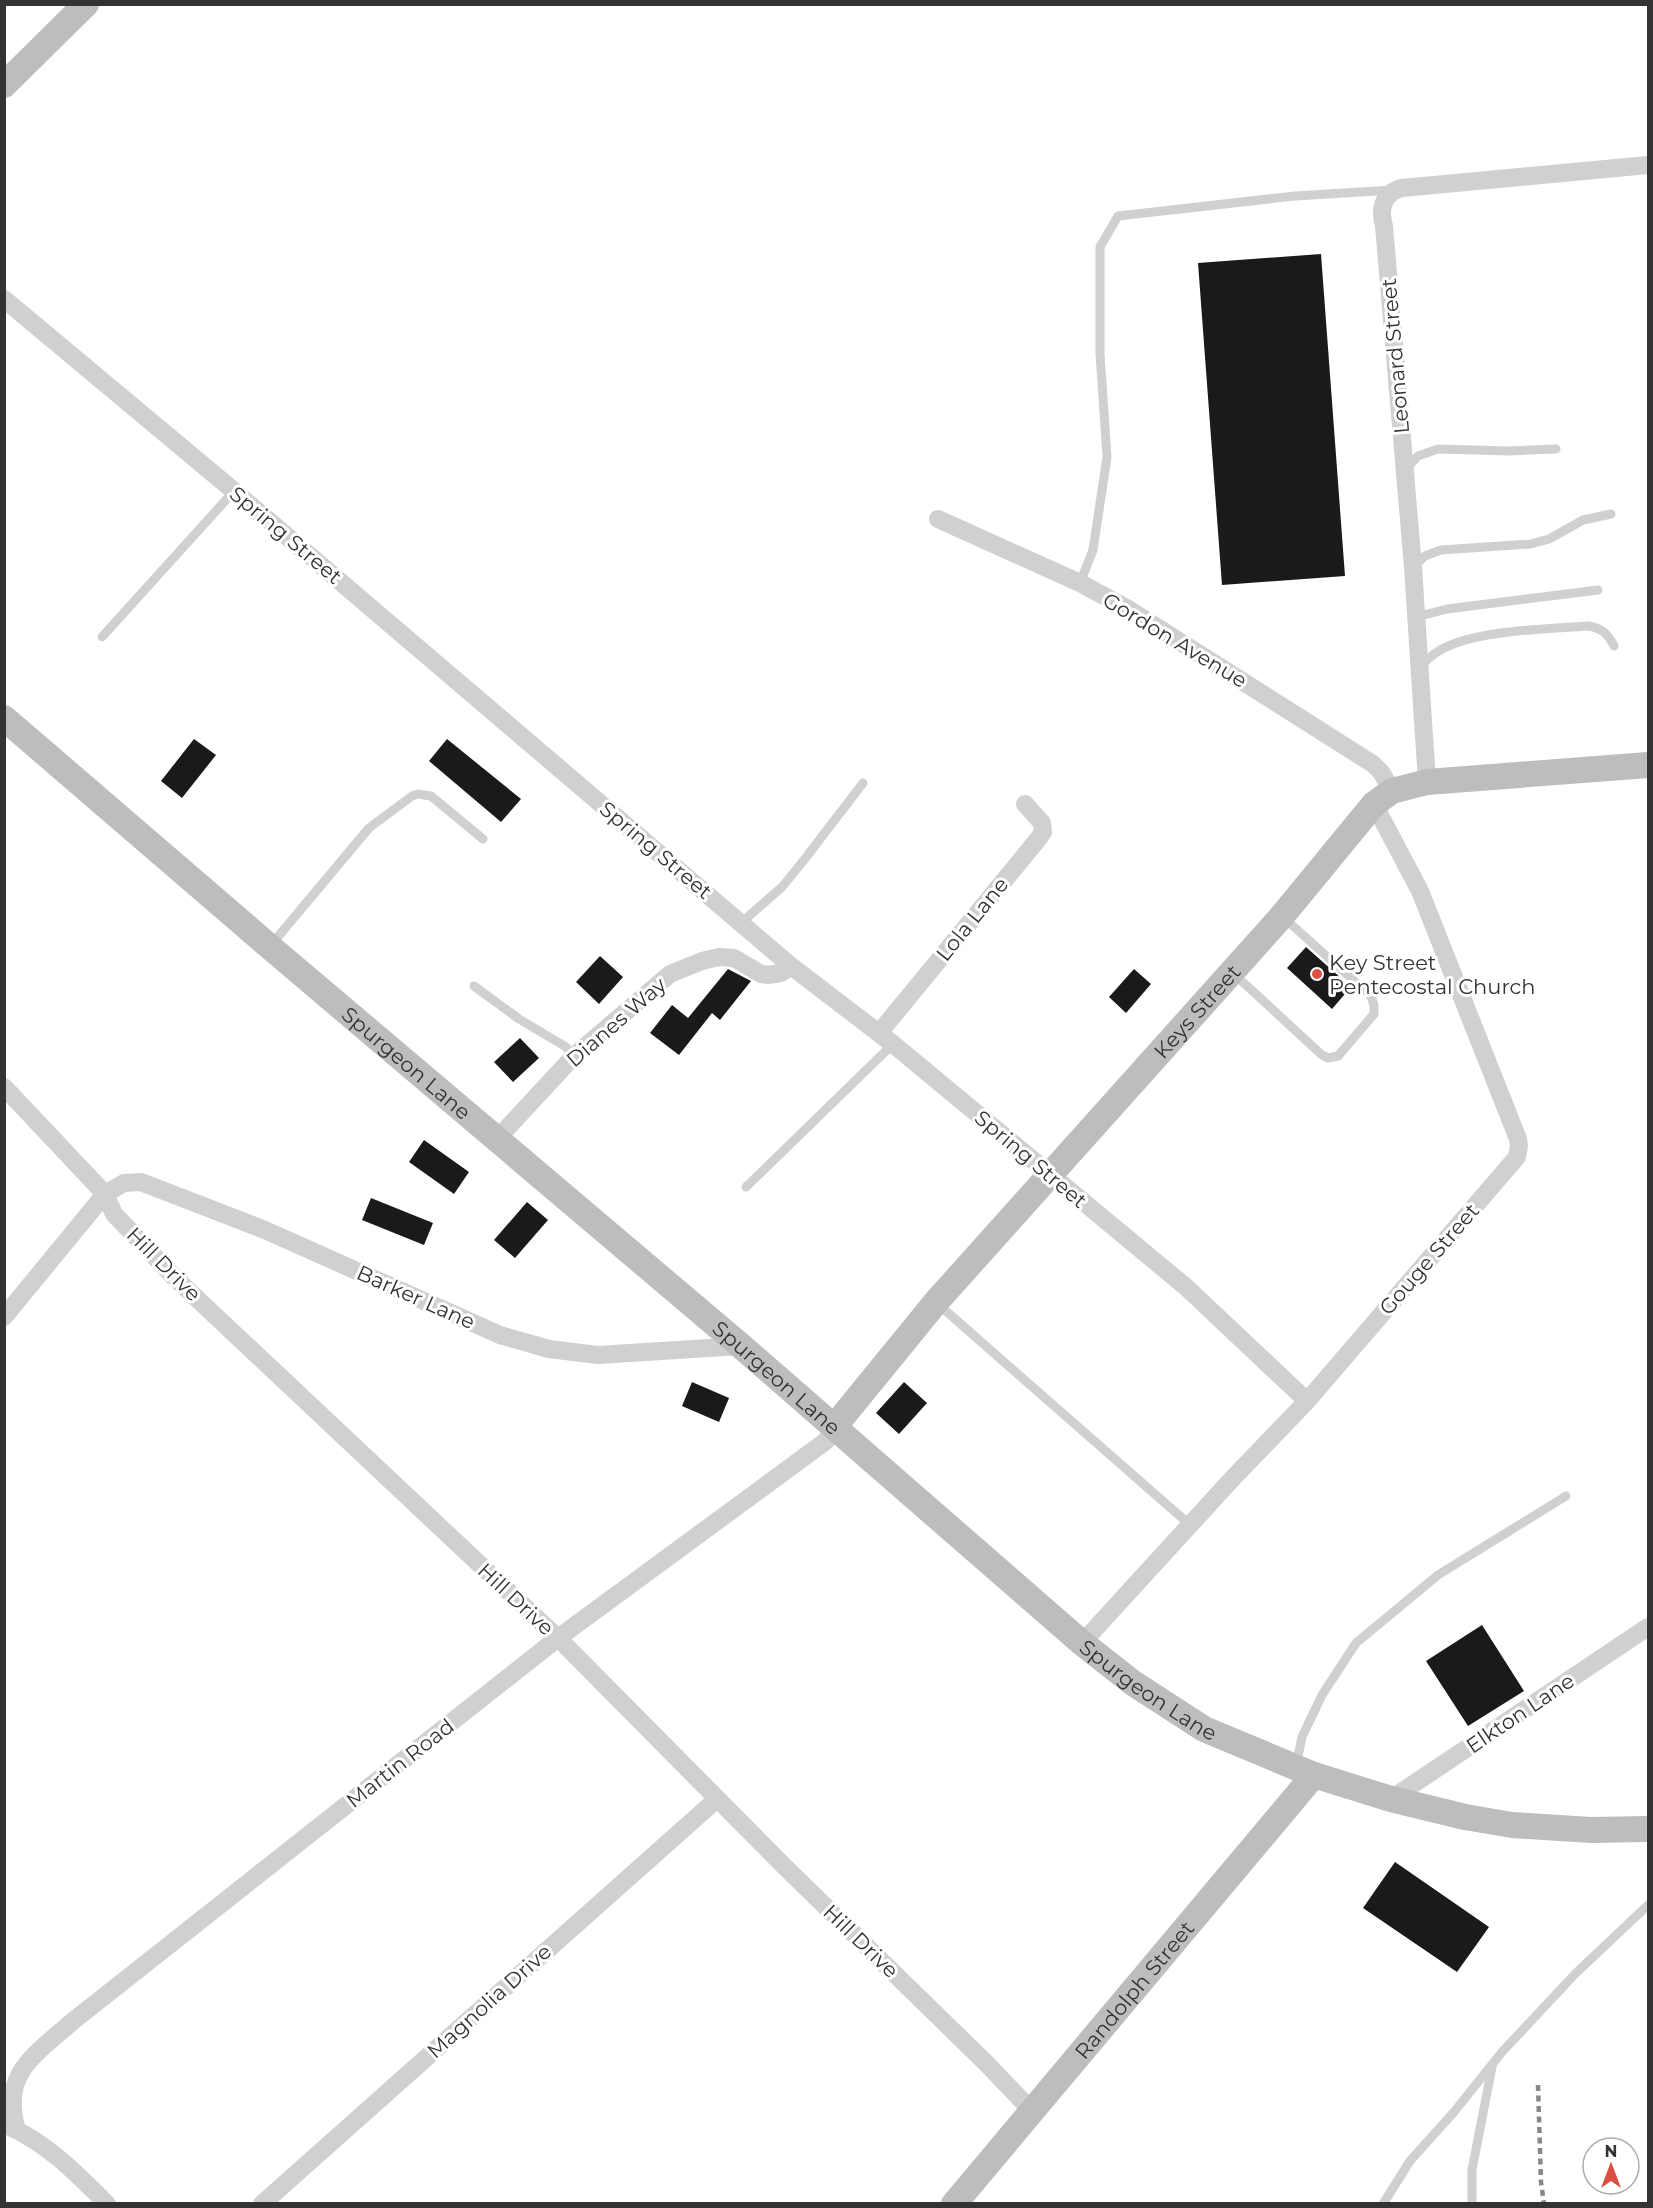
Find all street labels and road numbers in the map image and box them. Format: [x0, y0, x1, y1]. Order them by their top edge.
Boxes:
street label: Leonard Street [1376, 277, 1414, 435]
street label: Spring Street [225, 481, 347, 589]
street label: Gordon Avenue [1098, 587, 1252, 693]
street label: Spring Street [595, 796, 717, 904]
street label: Lola Lane [931, 872, 1013, 966]
street label: Keys Street [1148, 959, 1245, 1063]
street label: Dianes Way [561, 972, 671, 1072]
street label: Spurgeon Lane [337, 1001, 476, 1124]
street label: Spring Street [970, 1105, 1092, 1213]
street label: Gouge Street [1374, 1198, 1484, 1320]
street label: Hill Drive [122, 1222, 206, 1306]
street label: Barker Lane [353, 1260, 479, 1334]
street label: Spurgeon Lane [708, 1315, 846, 1440]
street label: Hill Drive [473, 1558, 559, 1640]
street label: Spurgeon Lane [1075, 1634, 1220, 1745]
street label: Elkton Lane [1461, 1668, 1579, 1758]
street label: Martin Road [341, 1713, 459, 1813]
street label: Hill Drive [818, 1899, 904, 1983]
street label: Randolph Street [1069, 1916, 1199, 2064]
street label: Magnolia Drive [422, 1939, 556, 2063]

